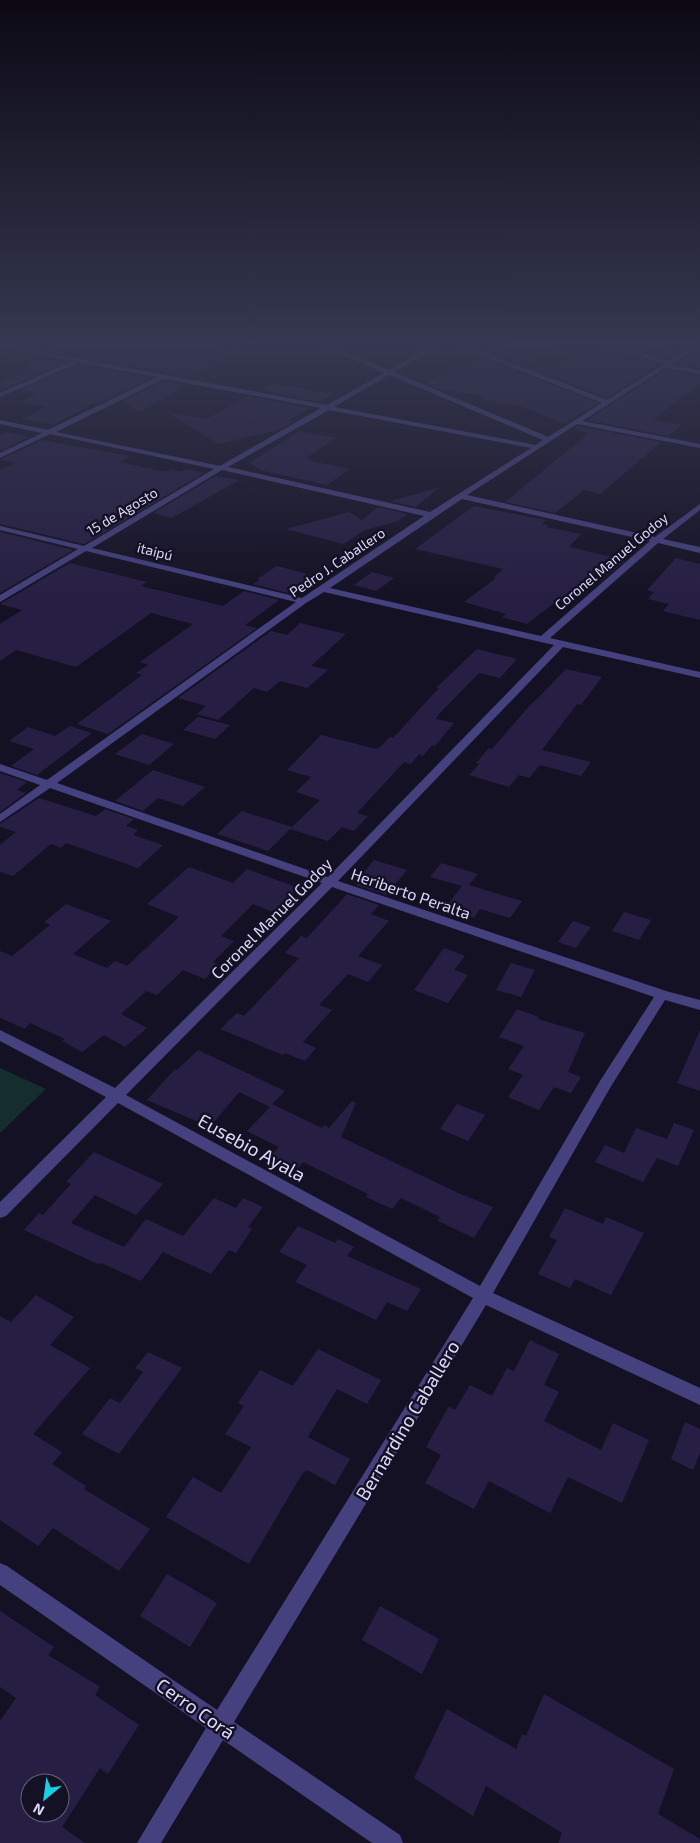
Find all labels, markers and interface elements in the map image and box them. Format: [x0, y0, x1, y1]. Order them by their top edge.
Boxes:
street label: 15 de Agosto [84, 483, 160, 539]
street label: Coronel Manuel Godoy [551, 508, 671, 613]
street label: Pedro J. Caballero [286, 524, 388, 600]
street label: itaipú [135, 538, 175, 564]
street label: Coronel Manuel Godoy [207, 853, 336, 982]
street label: Heriberto Peralta [349, 864, 473, 922]
street label: Eusebio Ayala [194, 1108, 310, 1186]
street label: Bernardino Caballero [350, 1336, 464, 1504]
street label: Cerro Corá [152, 1673, 240, 1743]
north arrow [20, 1773, 70, 1823]
text: N [30, 1800, 47, 1820]

